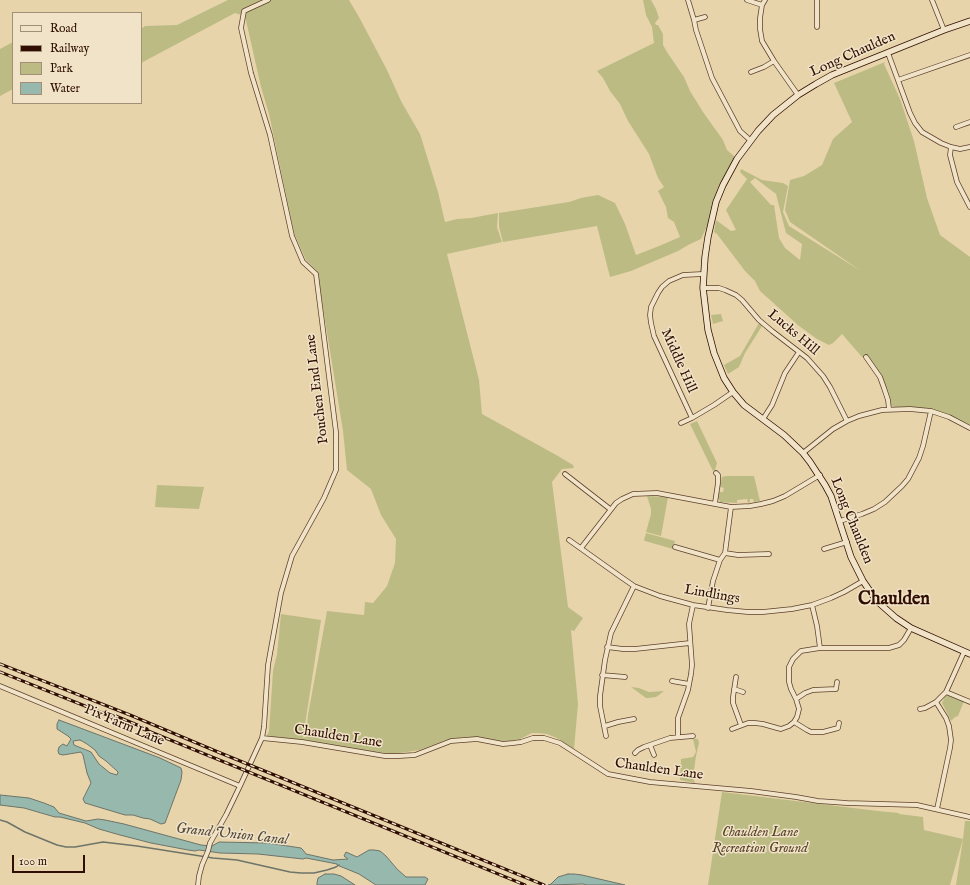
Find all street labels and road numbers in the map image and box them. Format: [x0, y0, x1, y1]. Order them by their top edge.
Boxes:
street label: Long Chaulden [808, 29, 898, 81]
street label: Lucks Hill [764, 307, 822, 359]
street label: Middle Hill [656, 326, 700, 396]
street label: Pouchen End Lane [303, 333, 333, 445]
street label: Long Chaulden [826, 475, 876, 567]
street label: Lindlings [683, 582, 741, 608]
street label: Pix Farm Lane [81, 702, 167, 750]
street label: Chaulden Lane [293, 722, 383, 752]
street label: Chaulden Lane [614, 755, 704, 785]

